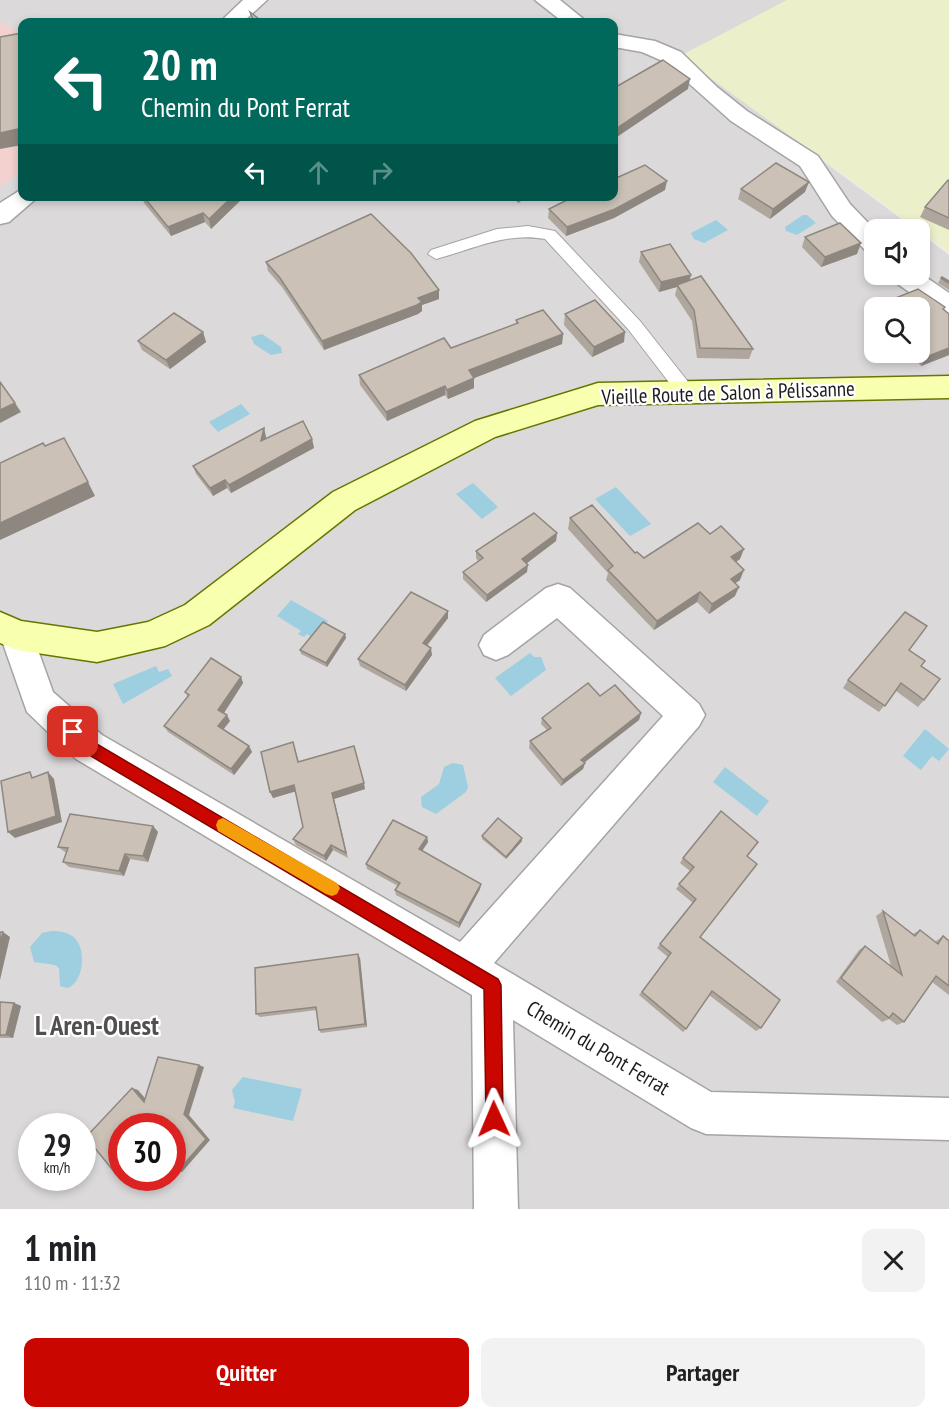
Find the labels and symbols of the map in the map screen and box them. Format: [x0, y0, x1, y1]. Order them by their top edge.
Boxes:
street label: Vieille Route de Salon à Pélissanne [600, 375, 855, 410]
pin [47, 706, 98, 757]
street label: Chemin du Pont Ferrat [522, 994, 675, 1101]
district label: L Aren-Ouest [35, 1008, 159, 1042]
position arrow [462, 1087, 526, 1151]
speed limit sign: 30 [108, 1113, 186, 1191]

